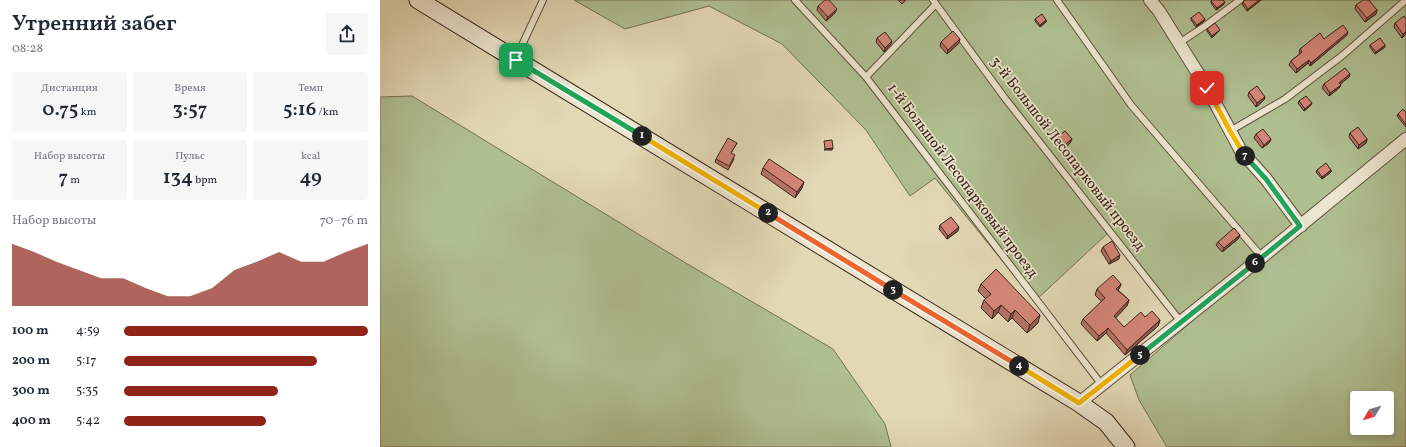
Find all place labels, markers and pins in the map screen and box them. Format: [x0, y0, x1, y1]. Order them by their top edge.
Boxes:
pin [499, 43, 533, 77]
pin [1190, 71, 1224, 105]
pin: 1 [632, 126, 652, 146]
pin: 7 [1235, 146, 1255, 166]
pin: 2 [758, 203, 778, 223]
pin: 6 [1245, 253, 1265, 273]
pin: 3 [883, 280, 903, 300]
pin: 5 [1130, 345, 1150, 365]
pin: 4 [1009, 356, 1029, 376]

